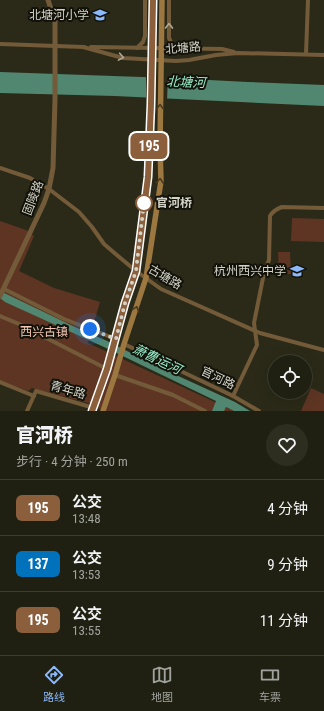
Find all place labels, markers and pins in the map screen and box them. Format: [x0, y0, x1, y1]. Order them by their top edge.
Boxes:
school or university icon: 北塘河小学 [92, 7, 108, 23]
place label: 北塘河小学 [29, 8, 89, 22]
marker: 官河桥 [135, 194, 153, 212]
place label: 官河桥 [156, 196, 192, 210]
school or university icon: 杭州西兴中学 [289, 263, 305, 279]
place label: 杭州西兴中学 [214, 264, 286, 278]

